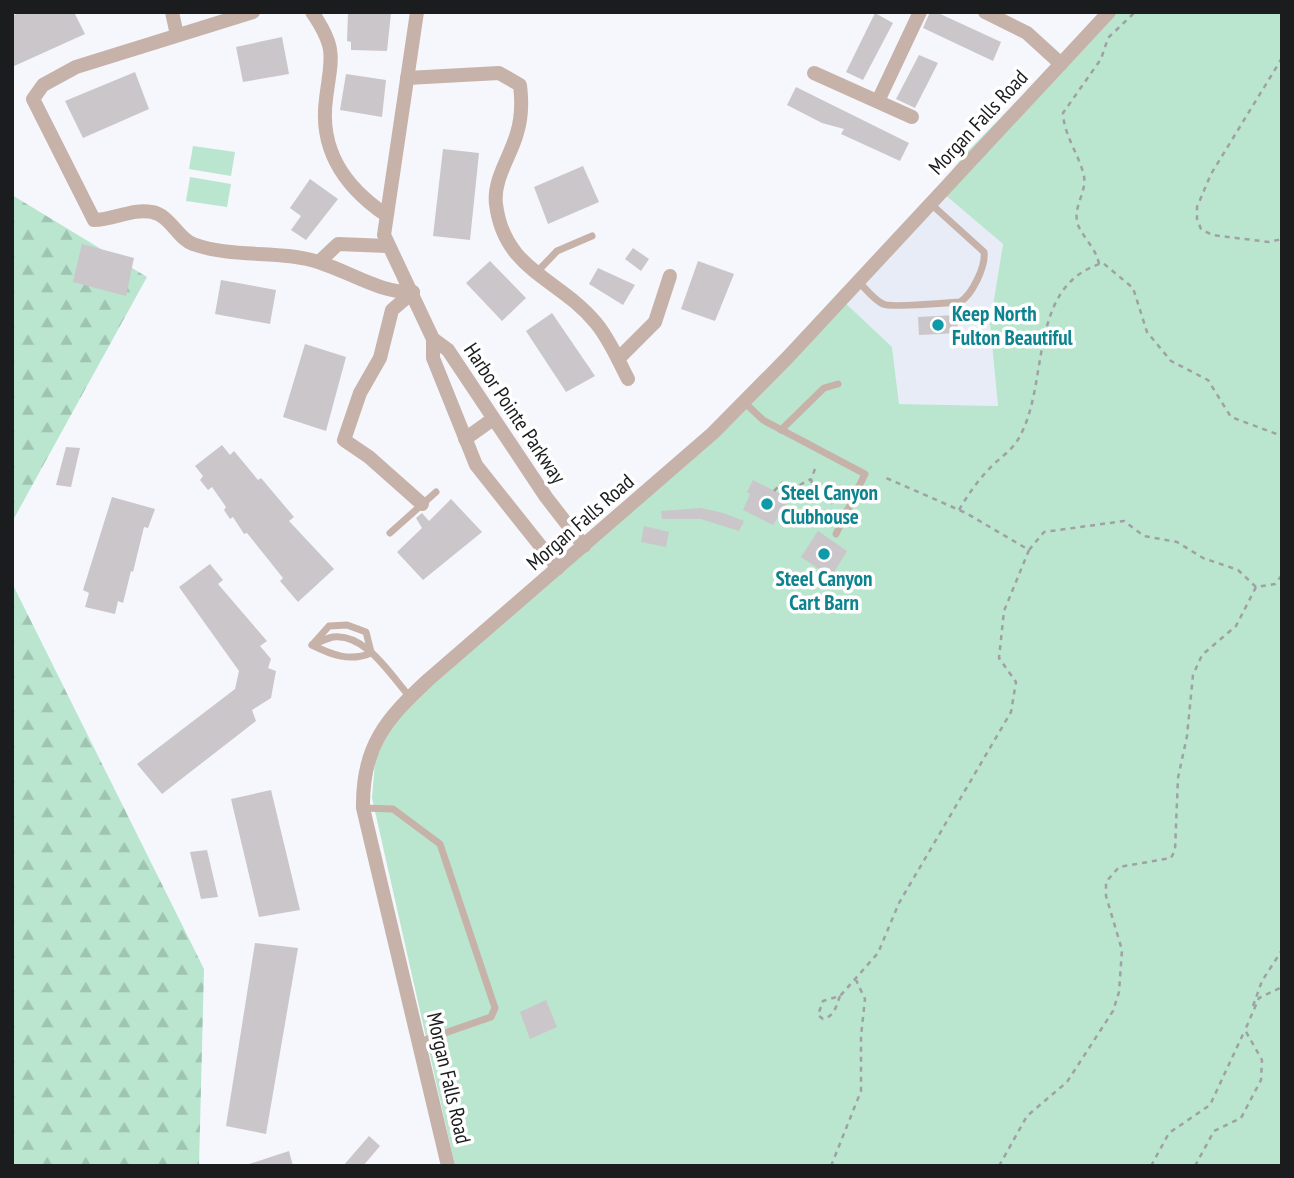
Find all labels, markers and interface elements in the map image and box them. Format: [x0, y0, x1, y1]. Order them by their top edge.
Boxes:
street label: Morgan Falls Road [923, 64, 1033, 180]
place label: Keep North Fulton Beautiful [952, 300, 1074, 351]
marker: Keep North Fulton Beautiful [930, 317, 946, 333]
street label: Harbor Pointe Parkway [458, 337, 572, 489]
street label: Morgan Falls Road [521, 468, 639, 576]
place label: Steel Canyon Clubhouse [781, 479, 878, 530]
marker: Steel Canyon Clubhouse [759, 496, 775, 512]
marker: Steel Canyon Cart Barn [816, 546, 832, 562]
place label: Steel Canyon Cart Barn [775, 565, 873, 616]
street label: Morgan Falls Road [421, 1010, 477, 1146]

